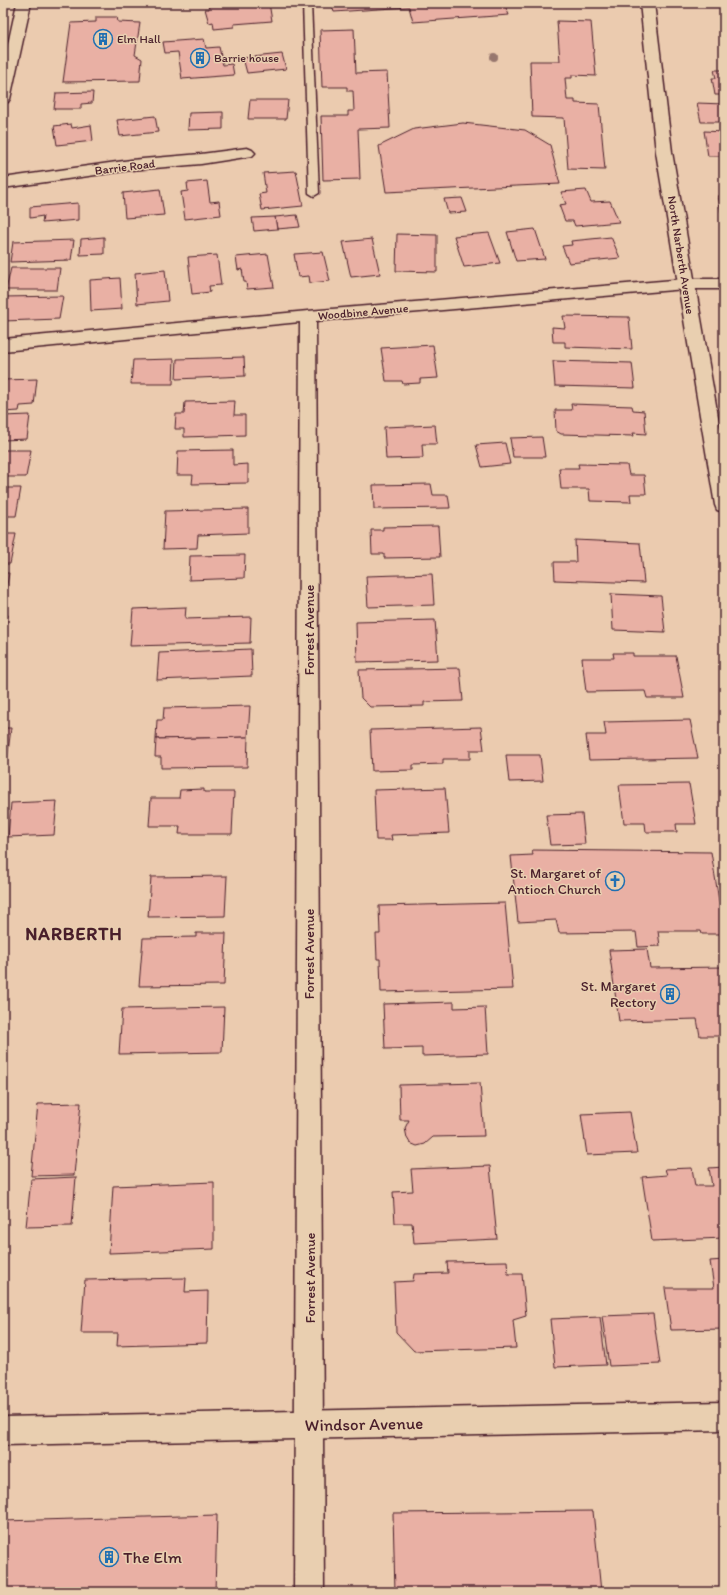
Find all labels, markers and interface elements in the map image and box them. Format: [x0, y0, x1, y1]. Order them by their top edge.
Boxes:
building icon: Elm Hall [92, 28, 114, 50]
place label: Elm Hall [117, 32, 161, 46]
building icon: Barrie house [189, 47, 211, 69]
place label: Barrie house [214, 51, 279, 65]
street label: Barrie Road [94, 156, 156, 178]
street label: North Narberth Avenue [665, 195, 697, 315]
street label: Woodbine Avenue [317, 301, 409, 323]
street label: Forrest Avenue [301, 584, 318, 675]
place label: St. Margaret of Antioch Church [508, 865, 602, 898]
church icon: St. Margaret of Antioch Church [604, 870, 626, 892]
street label: Forrest Avenue [301, 908, 318, 999]
district label: NARBERTH [25, 923, 123, 945]
place label: St. Margaret Rectory [581, 978, 656, 1011]
building icon: St. Margaret Rectory [659, 983, 681, 1005]
street label: Forrest Avenue [302, 1232, 319, 1323]
street label: Windsor Avenue [305, 1413, 423, 1435]
building icon: The Elm [98, 1546, 120, 1568]
place label: The Elm [123, 1547, 182, 1567]

